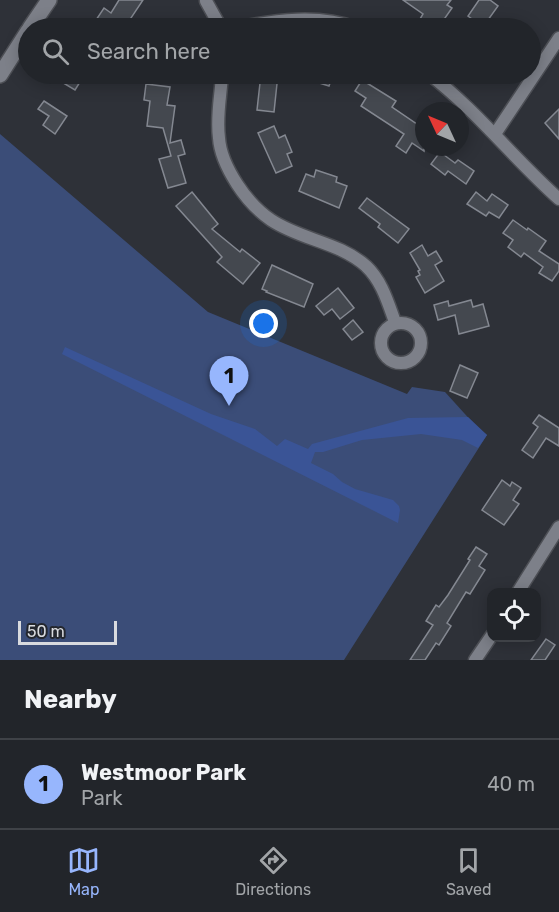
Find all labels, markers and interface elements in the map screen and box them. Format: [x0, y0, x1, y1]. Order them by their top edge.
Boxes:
search box [18, 18, 541, 84]
icon: search [39, 35, 72, 68]
text: Search here [87, 38, 210, 65]
north arrow [415, 102, 469, 156]
your location [249, 309, 278, 338]
pin: 1 [210, 356, 248, 406]
map controls [487, 588, 541, 642]
button: locate [487, 588, 541, 642]
scale bar [18, 618, 117, 646]
text: 50 m [27, 622, 65, 641]
text: Nearby [24, 684, 117, 715]
text: Westmoor Park [81, 759, 246, 786]
text: 1 [39, 772, 48, 796]
text: 40 m [487, 772, 535, 796]
text: Park [81, 786, 123, 810]
tab: Map [67, 844, 100, 899]
tab: Directions [235, 844, 311, 899]
tab: Saved [446, 844, 492, 899]

